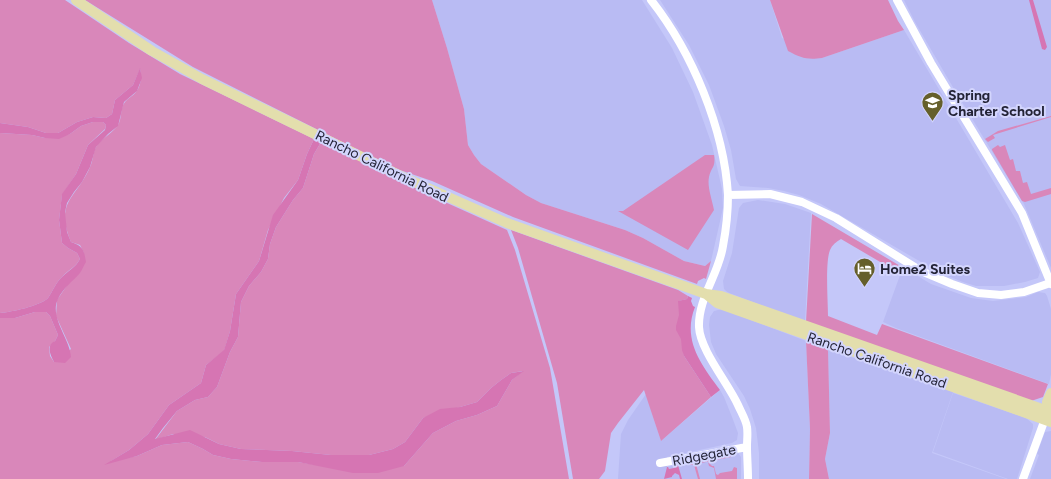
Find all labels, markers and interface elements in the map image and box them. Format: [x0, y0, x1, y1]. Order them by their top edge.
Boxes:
place label: Spring Charter School [948, 87, 1045, 120]
school or university icon: Spring Charter School [920, 90, 946, 123]
street label: Rancho California Road [312, 127, 451, 206]
hotel icon: Home2 Suites [852, 256, 878, 289]
place label: Home2 Suites [880, 261, 970, 278]
street label: Rancho California Road [805, 329, 949, 392]
street label: Ridgegate [671, 441, 738, 470]

